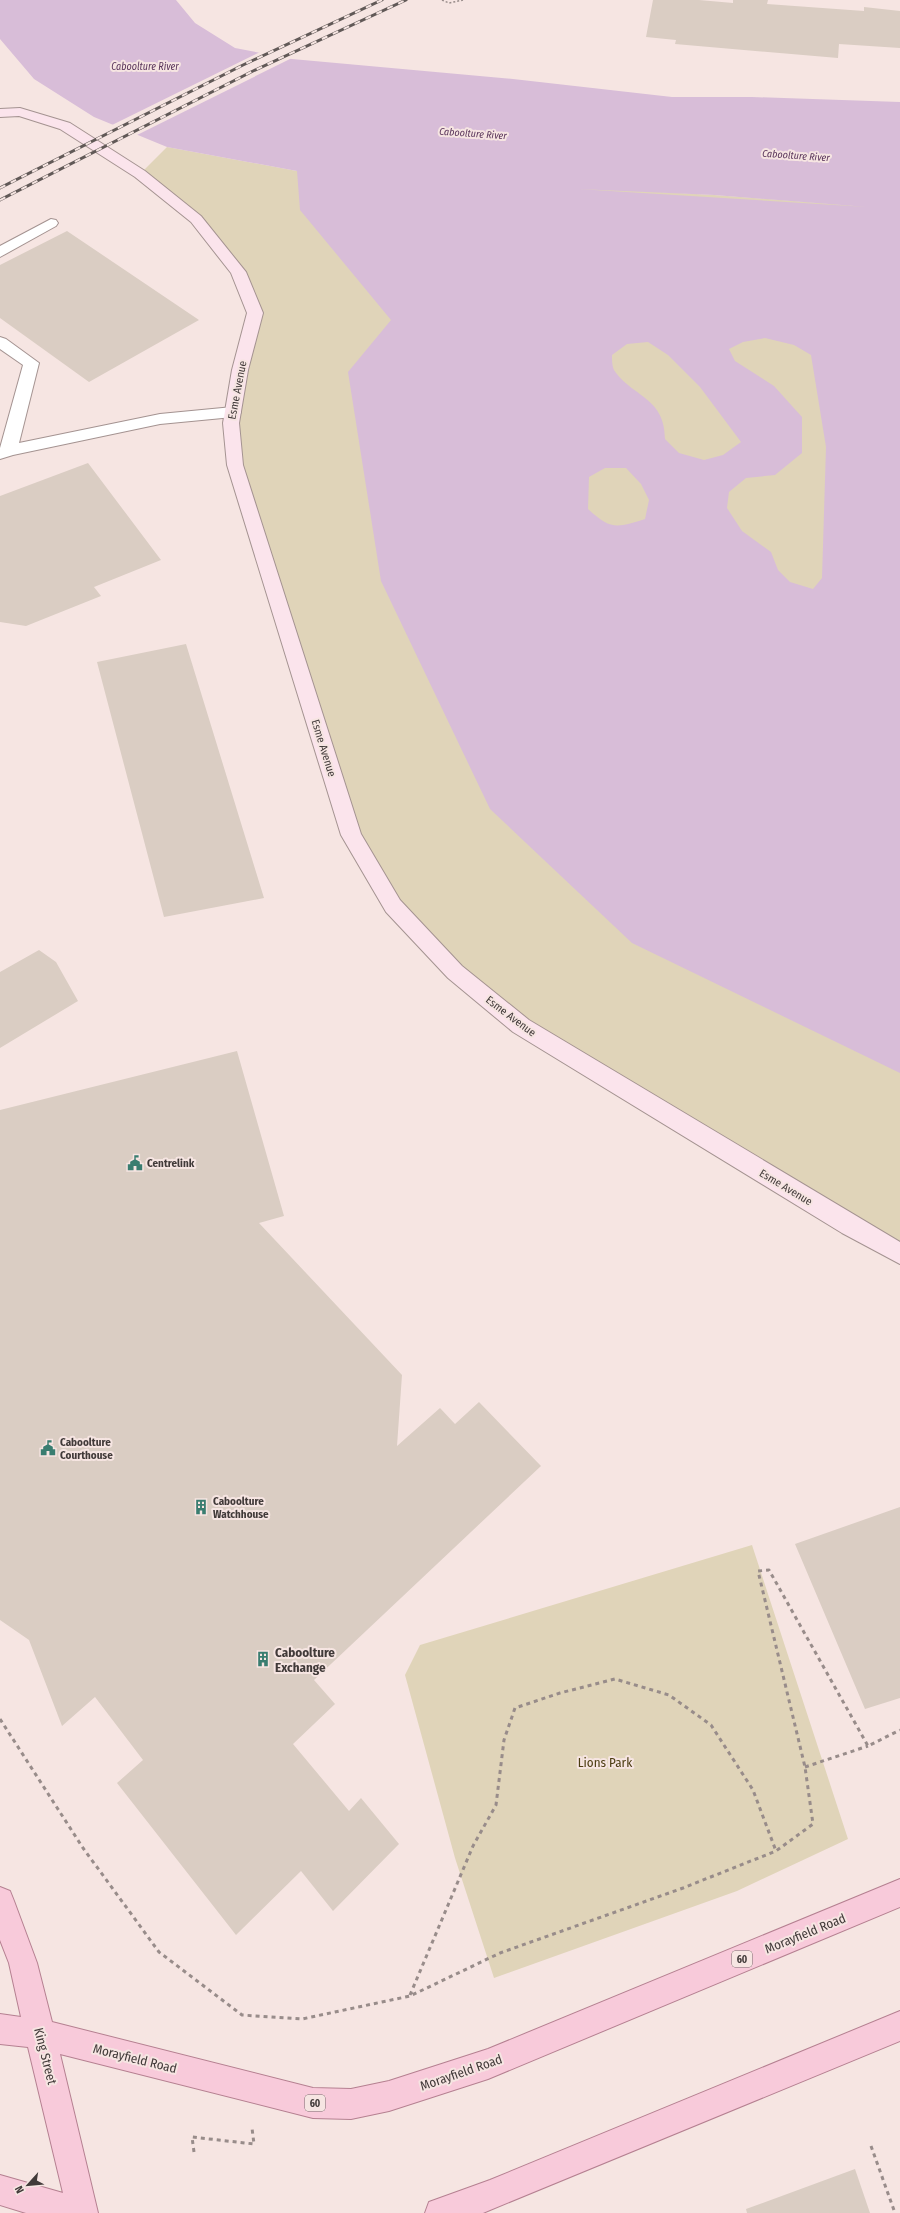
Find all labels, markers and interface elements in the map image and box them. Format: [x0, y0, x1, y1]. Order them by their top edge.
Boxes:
water label: Caboolture River [111, 61, 179, 73]
water label: Caboolture River [439, 126, 508, 142]
water label: Caboolture River [762, 148, 831, 164]
street label: Esme Avenue [225, 360, 250, 420]
street label: Esme Avenue [309, 718, 338, 778]
street label: Esme Avenue [483, 993, 538, 1039]
public building icon: Centrelink [126, 1154, 144, 1172]
place label: Centrelink [147, 1157, 195, 1170]
street label: Esme Avenue [757, 1167, 815, 1208]
place label: Caboolture Courthouse [60, 1436, 113, 1462]
public building icon: Caboolture Courthouse [39, 1439, 57, 1457]
place label: Caboolture Watchhouse [213, 1495, 269, 1521]
building icon: Caboolture Watchhouse [192, 1498, 210, 1516]
place label: Caboolture Exchange [275, 1645, 335, 1675]
building icon: Caboolture Exchange [254, 1650, 272, 1668]
park label: Lions Park [578, 1755, 633, 1770]
street label: Morayfield Road [763, 1910, 848, 1956]
road number: 60 [732, 1951, 752, 1967]
street label: King Street [31, 2026, 60, 2087]
street label: Morayfield Road [91, 2041, 178, 2076]
street label: Morayfield Road [418, 2051, 504, 2094]
road number: 60 [305, 2095, 325, 2111]
north arrow [8, 2165, 48, 2205]
text: N [12, 2183, 27, 2195]

